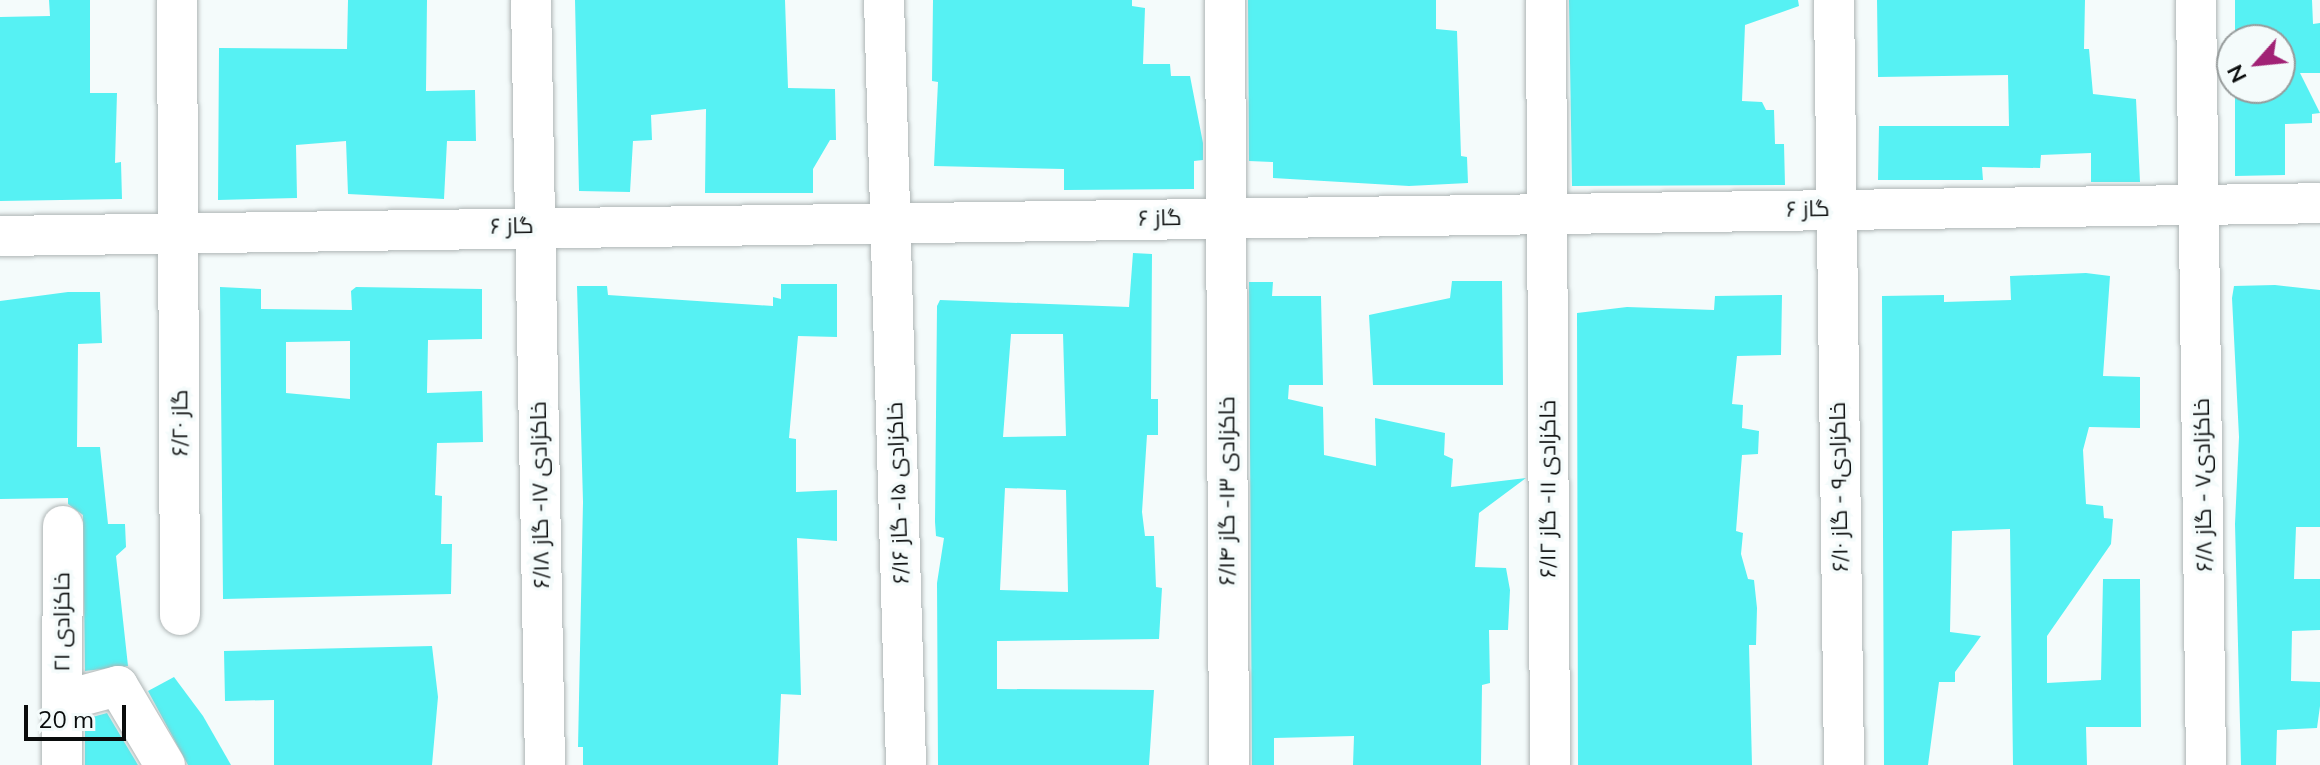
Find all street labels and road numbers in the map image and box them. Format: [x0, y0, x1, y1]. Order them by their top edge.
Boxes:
street label: گاز ۶ [1786, 195, 1830, 223]
street label: گاز ۶ [1138, 204, 1182, 232]
street label: گاز ۶ [490, 212, 534, 240]
street label: گاز ۶/۲۰ [167, 390, 193, 456]
street label: خاکزادی ۱۳- گاز ۶/۱۴ [1214, 397, 1240, 585]
street label: خاکزادی۷ - گاز ۶/۸ [2188, 398, 2218, 572]
street label: خاکزادی ۱۱- گاز ۶/۱۲ [1535, 400, 1561, 578]
street label: خاکزادی ۱۷- گاز ۶/۱۸ [525, 401, 555, 589]
street label: خاکزادی ۱۵- گاز ۶/۱۶ [882, 402, 914, 584]
street label: خاکزادی۹ - گاز ۶/۱۰ [1824, 402, 1854, 572]
street label: خاکزادی ۲۱ [49, 572, 75, 672]

